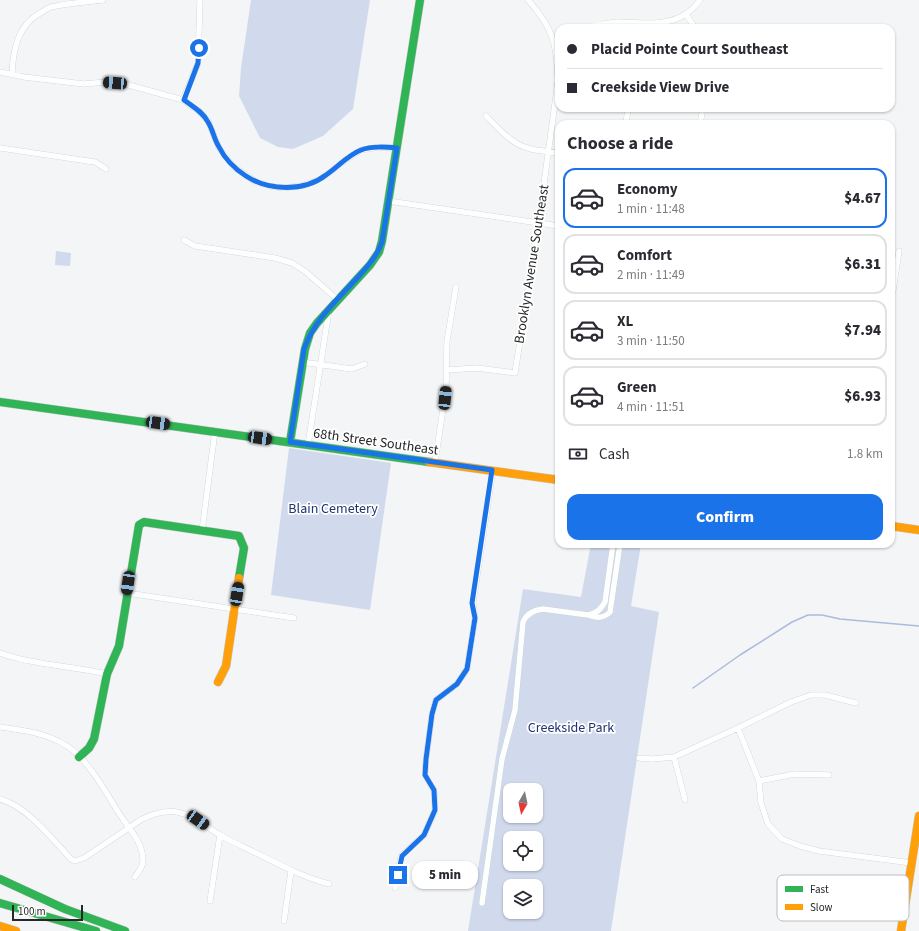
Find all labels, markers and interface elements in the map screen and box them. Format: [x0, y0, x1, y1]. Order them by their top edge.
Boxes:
route start [190, 39, 208, 57]
text: Placid Pointe Court Southeast [591, 39, 788, 60]
car [103, 76, 127, 90]
text: Creekside View Drive [591, 77, 729, 98]
text: Choose a ride [567, 131, 673, 156]
text: Economy [617, 179, 678, 200]
icon: car [569, 180, 605, 216]
street label: Brooklyn Avenue Southeast [510, 183, 554, 345]
text: $4.67 [844, 188, 881, 209]
text: 1 min · 11:48 [617, 200, 685, 218]
text: Comfort [617, 245, 672, 266]
icon: car [569, 246, 605, 282]
text: $6.31 [844, 254, 881, 275]
text: 2 min · 11:49 [617, 266, 685, 284]
text: XL [617, 311, 633, 332]
icon: car [569, 312, 605, 348]
text: $7.94 [844, 320, 881, 341]
text: 3 min · 11:50 [617, 332, 685, 350]
text: Green [617, 377, 657, 398]
icon: car [569, 378, 605, 414]
car [438, 385, 452, 411]
text: $6.93 [844, 386, 881, 407]
text: 4 min · 11:51 [617, 398, 685, 416]
car [145, 415, 171, 431]
street label: 68th Street Southeast [312, 423, 440, 461]
car [247, 430, 273, 446]
icon: cash [567, 443, 589, 465]
text: Cash [599, 444, 630, 465]
text: 1.8 km [847, 445, 883, 463]
button: Confirm [567, 494, 883, 540]
park label: Blain Cemetery [288, 499, 378, 519]
car [120, 570, 136, 596]
car [229, 581, 245, 607]
park label: Creekside Park [528, 718, 614, 738]
north arrow [503, 783, 543, 823]
map controls [503, 783, 543, 919]
car [185, 808, 211, 832]
button: locate [503, 831, 543, 871]
callout: 5 min [412, 861, 478, 889]
route end [389, 866, 407, 884]
text: 5 min [429, 866, 461, 884]
legend [777, 875, 909, 921]
button: layers [503, 879, 543, 919]
text: Fast [810, 882, 829, 897]
text: Slow [810, 900, 833, 915]
scale bar [12, 903, 83, 922]
text: 100 m [18, 904, 46, 919]

